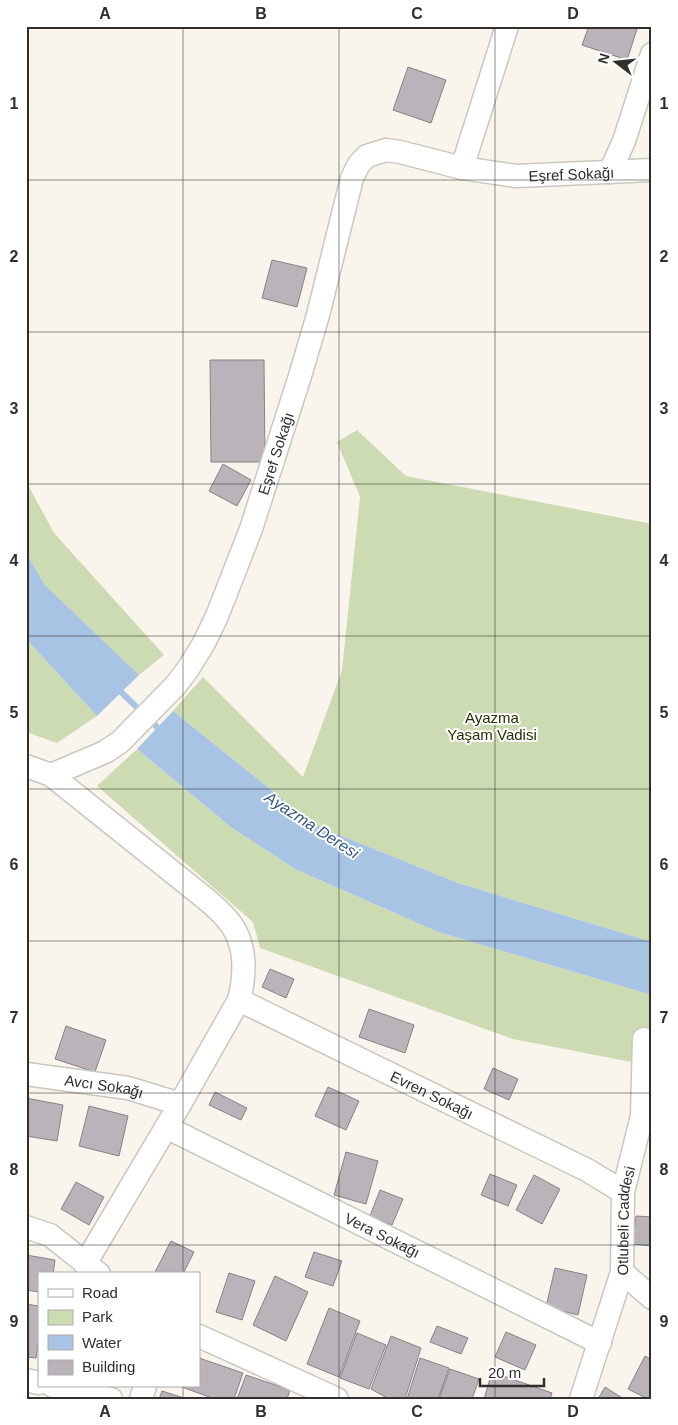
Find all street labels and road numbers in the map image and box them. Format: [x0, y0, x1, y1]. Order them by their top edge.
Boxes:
street label: Eşref Sokağı [528, 163, 615, 184]
street label: Eşref Sokağı [254, 410, 296, 497]
street label: Evren Sokağı [388, 1067, 476, 1122]
street label: Avcı Sokağı [64, 1071, 146, 1101]
street label: Otlubeli Caddesi [613, 1164, 638, 1276]
street label: Vera Sokağı [342, 1209, 423, 1261]

